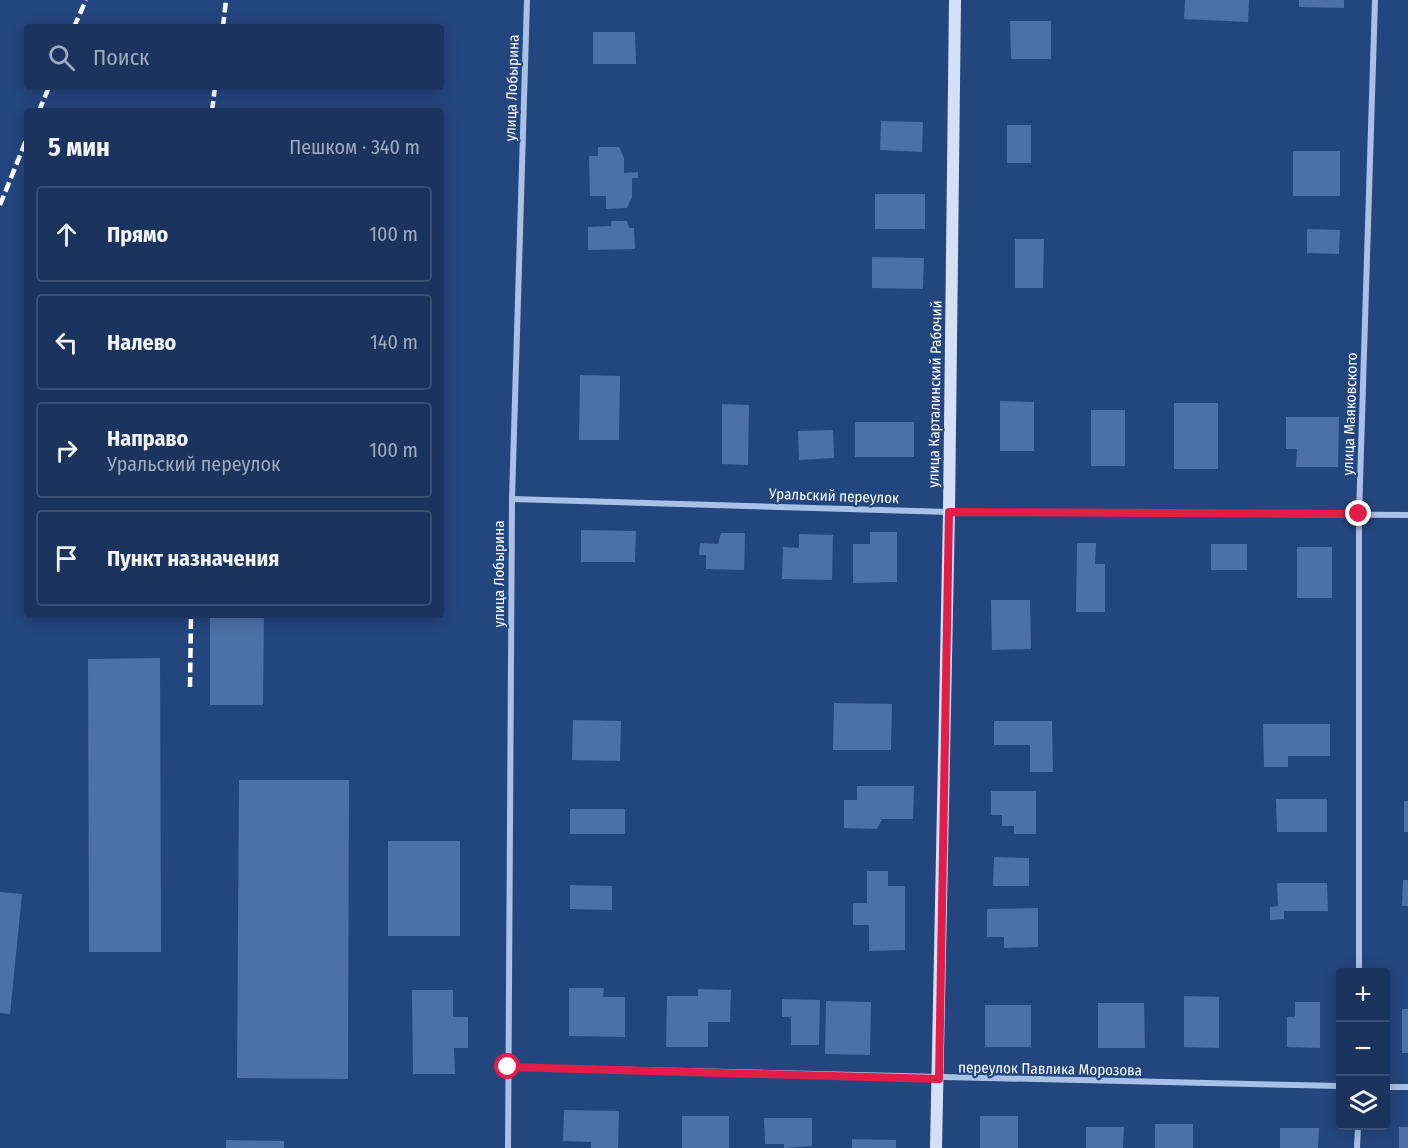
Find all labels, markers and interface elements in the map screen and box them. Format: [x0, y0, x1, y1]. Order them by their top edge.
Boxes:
search box [24, 24, 444, 90]
street label: улица Лобырина [501, 34, 523, 142]
icon: search [45, 41, 78, 74]
text: Поиск [93, 44, 149, 71]
text: 5 мин [48, 132, 110, 163]
text: Пешком · 340 m [289, 135, 420, 159]
icon: ahead [50, 218, 83, 251]
text: Прямо [107, 221, 168, 248]
text: 100 m [369, 222, 418, 246]
street label: улица Карталинский Рабочий [924, 300, 946, 488]
icon: left [50, 326, 83, 359]
text: Налево [107, 329, 176, 356]
text: 140 m [370, 330, 418, 354]
street label: улица Маяковского [1339, 352, 1361, 476]
text: Направо [107, 425, 188, 452]
icon: right [50, 434, 83, 467]
text: 100 m [369, 438, 418, 462]
text: Уральский переулок [107, 452, 280, 476]
street label: Уральский переулок [768, 485, 899, 507]
route end [1345, 500, 1371, 526]
street label: улица Лобырина [490, 521, 508, 627]
icon: arrive [50, 542, 83, 575]
text: Пункт назначения [107, 545, 279, 572]
map controls [1336, 968, 1390, 1130]
button: + [1336, 968, 1390, 1022]
button: − [1336, 1022, 1390, 1076]
route start [494, 1053, 520, 1079]
street label: переулок Павлика Морозова [958, 1058, 1142, 1080]
button: layers [1336, 1076, 1390, 1130]

